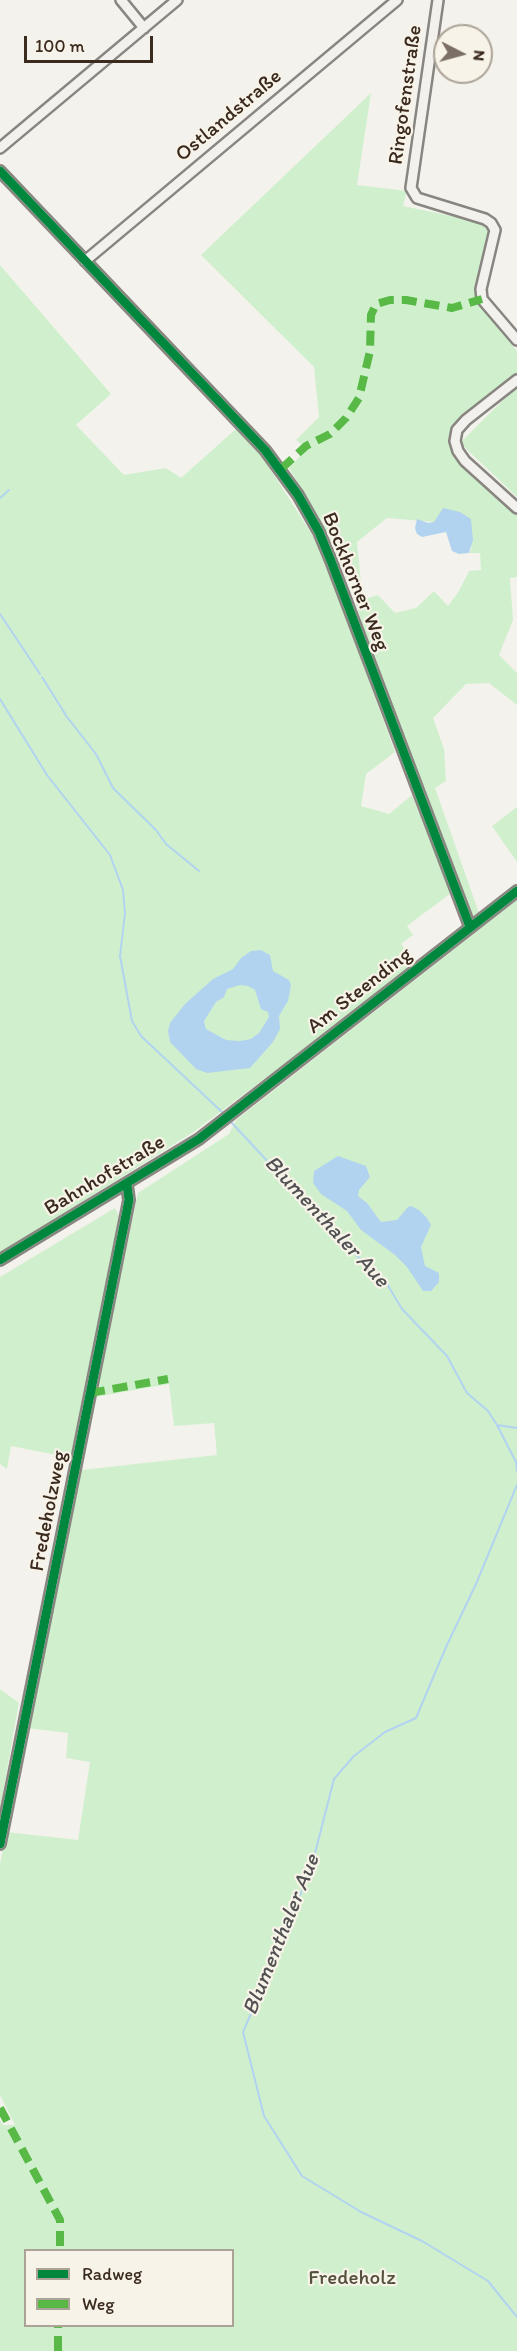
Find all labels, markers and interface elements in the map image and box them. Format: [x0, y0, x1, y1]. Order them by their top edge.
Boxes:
scale bar [27, 24, 156, 62]
street label: Ringofenstraße [384, 24, 428, 166]
north arrow [433, 24, 493, 84]
text: 100 m [35, 35, 85, 57]
text: N [469, 49, 489, 62]
street label: Ostlandstraße [171, 64, 287, 168]
street label: Bockhorner Weg [316, 509, 394, 655]
street label: Am Steending [303, 942, 417, 1040]
street label: Bahnhofstraße [40, 1130, 170, 1222]
water label: Blumenthaler Aue [258, 1150, 394, 1294]
street label: Fredeholzweg [25, 1448, 73, 1574]
water label: Blumenthaler Aue [238, 1851, 326, 2019]
legend [24, 2249, 234, 2327]
text: Radweg [82, 2263, 142, 2285]
park label: Fredeholz [308, 2266, 396, 2292]
text: Weg [82, 2293, 115, 2315]

